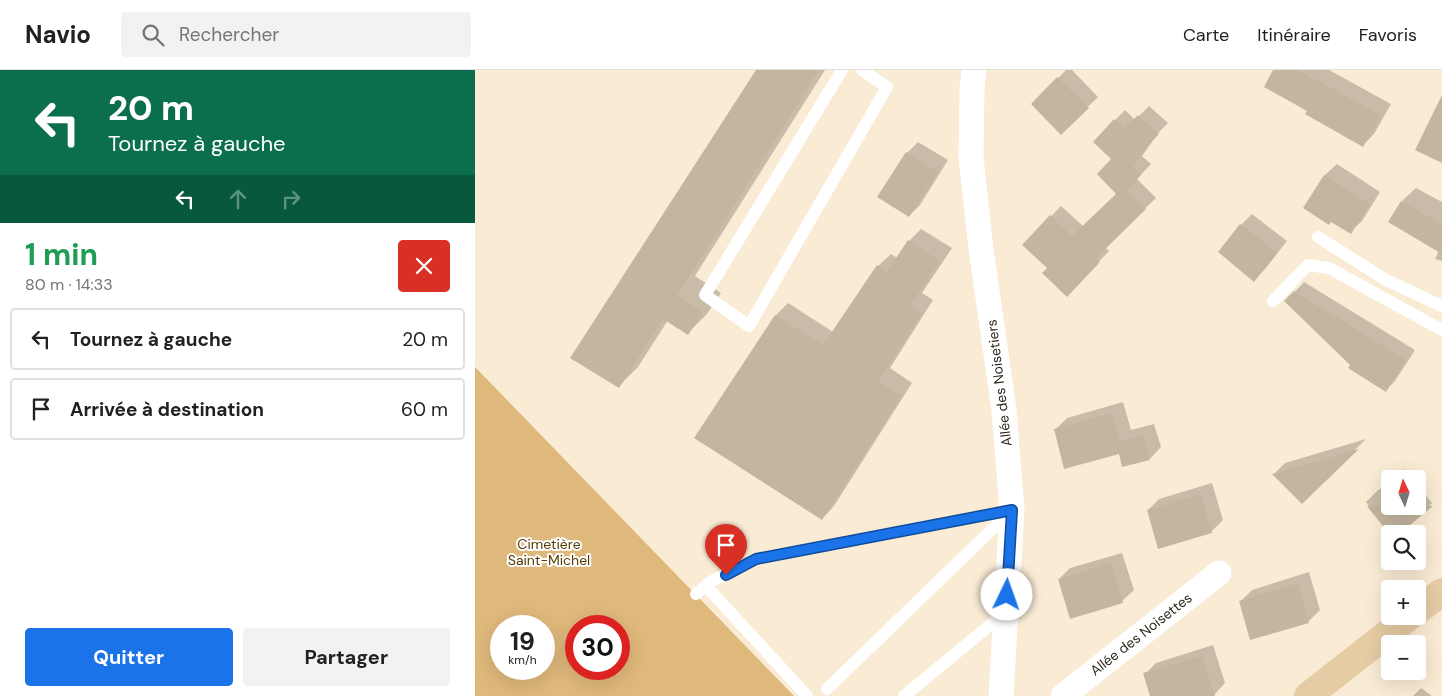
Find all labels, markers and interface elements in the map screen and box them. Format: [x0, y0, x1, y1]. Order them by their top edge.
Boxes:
search box [121, 12, 471, 57]
text: Navio [25, 19, 91, 50]
icon: search [139, 21, 167, 49]
text: Rechercher [179, 22, 279, 47]
text: Carte [1183, 23, 1229, 47]
text: Itinéraire [1257, 23, 1331, 47]
text: Favoris [1359, 23, 1417, 47]
text: 20 m [108, 85, 194, 131]
icon: left [25, 90, 90, 155]
text: Tournez à gauche [108, 129, 286, 158]
icon: left [171, 185, 199, 213]
icon: ahead [224, 185, 252, 213]
icon: right [277, 185, 305, 213]
text: 1 min [25, 235, 98, 274]
button: close [398, 240, 450, 292]
text: 80 m · 14:33 [25, 274, 113, 295]
street label: Allée des Noisetiers [982, 319, 1016, 447]
icon: left [27, 325, 55, 353]
text: Tournez à gauche [70, 327, 232, 352]
text: 20 m [402, 327, 448, 352]
icon: arrive [27, 395, 55, 423]
text: Arrivée à destination [70, 397, 264, 422]
text: 60 m [401, 397, 448, 422]
north arrow [1381, 470, 1426, 515]
map controls [1381, 470, 1426, 680]
pin [705, 524, 747, 575]
button: search [1381, 525, 1426, 570]
icon: arrive [712, 531, 740, 559]
park label: Cimetière Saint-Michel [508, 535, 590, 569]
position arrow [980, 568, 1032, 620]
button: + [1381, 580, 1426, 625]
street label: Allée des Noisettes [1086, 589, 1196, 679]
speed limit sign: 30 [565, 615, 630, 680]
text: 19 [510, 625, 535, 658]
button: Quitter [25, 628, 233, 686]
button: Partager [243, 628, 450, 686]
button: − [1381, 635, 1426, 680]
text: km/h [508, 652, 537, 668]

